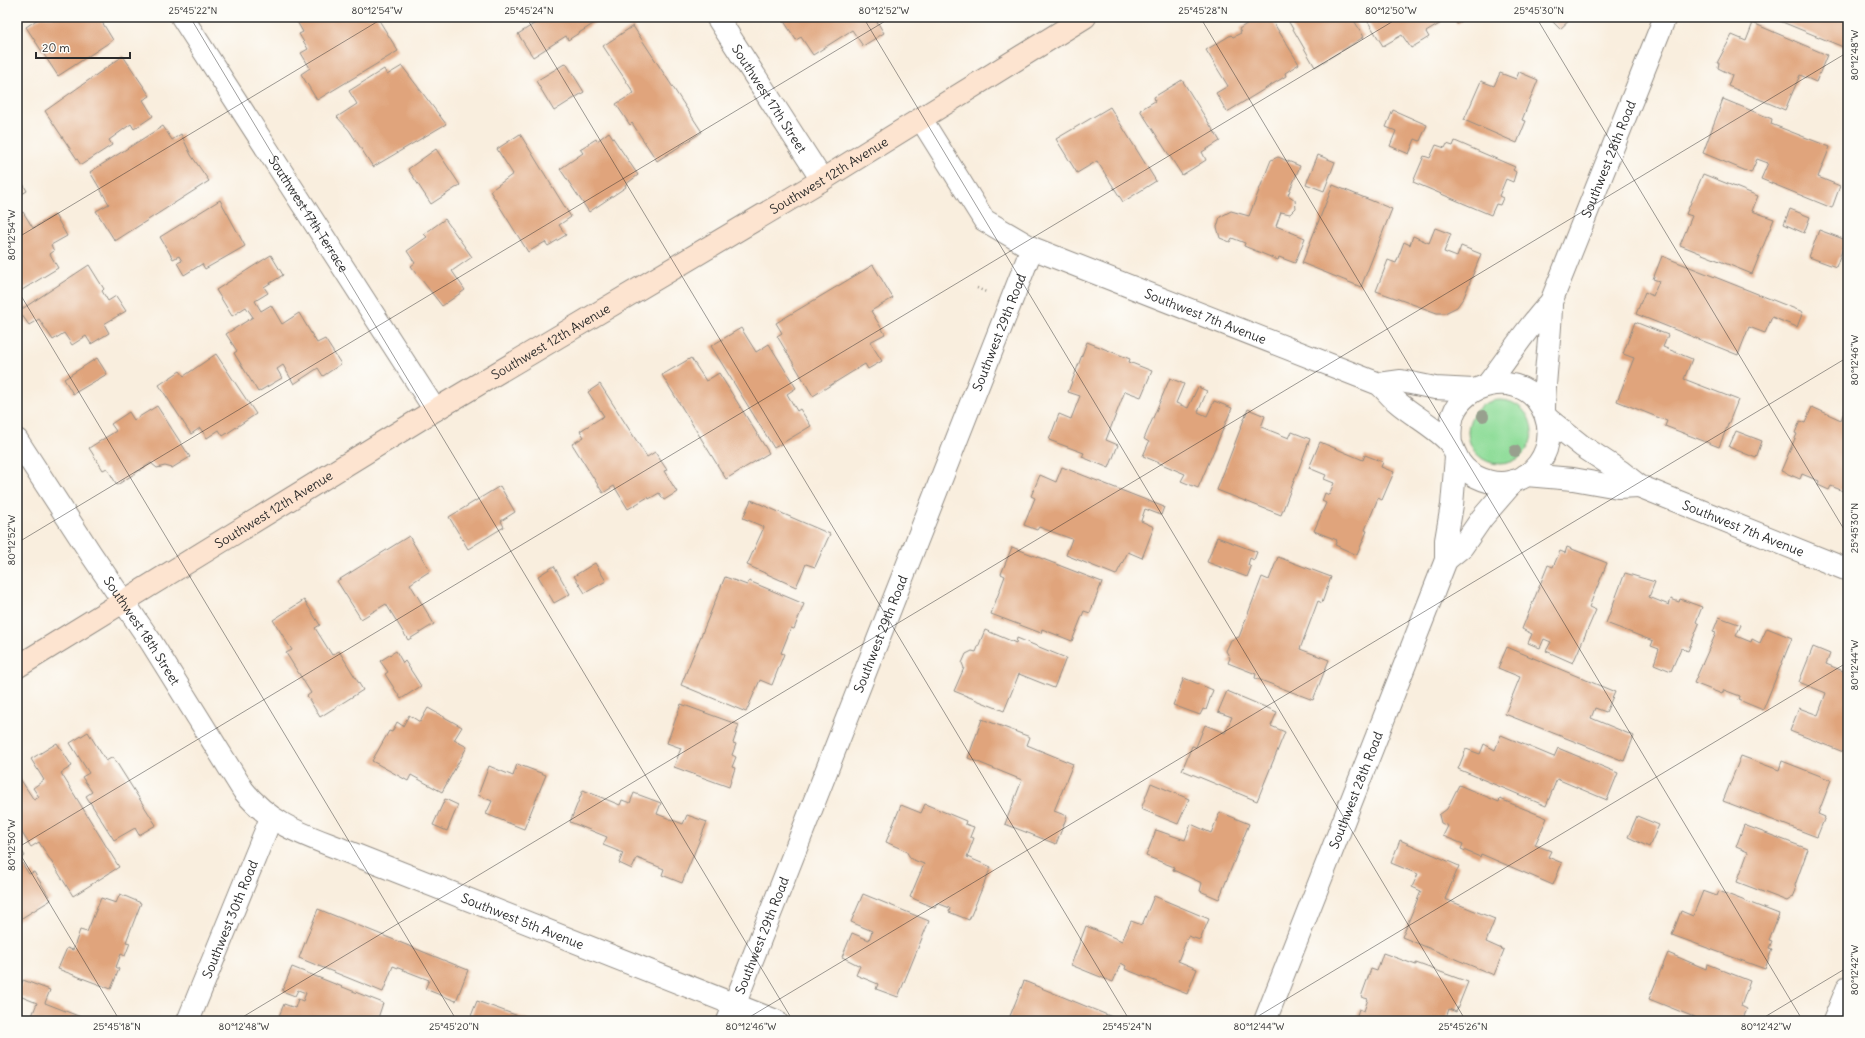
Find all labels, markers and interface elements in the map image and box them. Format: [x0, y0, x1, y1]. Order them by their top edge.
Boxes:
text: 25°45'22"N [168, 4, 218, 17]
text: 80°12'54"W [351, 4, 403, 17]
text: 25°45'24"N [504, 4, 554, 17]
text: 80°12'52"W [859, 4, 909, 17]
text: 25°45'28"N [1178, 4, 1228, 17]
text: 80°12'50"W [1365, 4, 1417, 17]
text: 25°45'30"N [1514, 4, 1564, 17]
text: 80°12'48"W [1848, 30, 1861, 80]
scale bar [36, 34, 130, 60]
text: 20 m [42, 40, 70, 55]
street label: Southwest 17th Street [728, 41, 811, 157]
street label: Southwest 28th Road [1578, 98, 1640, 220]
street label: Southwest 12th Avenue [767, 133, 891, 218]
street label: Southwest 17th Terrace [264, 153, 352, 276]
text: 80°12'54"W [5, 209, 18, 261]
street label: Southwest 29th Road [969, 271, 1030, 394]
street label: Southwest 7th Avenue [1142, 285, 1269, 348]
street label: Southwest 12th Avenue [488, 300, 613, 384]
text: 80°12'46"W [1848, 335, 1861, 385]
street label: Southwest 12th Avenue [211, 467, 336, 553]
street label: Southwest 7th Avenue [1680, 496, 1806, 560]
text: 25°45'30"N [1848, 503, 1861, 553]
text: 80°12'52"W [5, 515, 18, 565]
street label: Southwest 18th Street [100, 573, 184, 689]
street label: Southwest 29th Road [850, 573, 912, 695]
text: 80°12'44"W [1848, 640, 1861, 690]
street label: Southwest 28th Road [1325, 729, 1387, 852]
text: 80°12'50"W [5, 819, 18, 871]
street label: Southwest 30th Road [198, 857, 262, 981]
street label: Southwest 29th Road [731, 874, 793, 997]
street label: Southwest 5th Avenue [458, 889, 586, 953]
text: 80°12'42"W [1848, 945, 1861, 995]
text: 25°45'18"N [93, 1020, 141, 1033]
text: 80°12'48"W [219, 1020, 269, 1033]
text: 25°45'20"N [429, 1020, 479, 1033]
text: 80°12'46"W [726, 1020, 776, 1033]
text: 25°45'24"N [1102, 1020, 1152, 1033]
text: 80°12'44"W [1234, 1020, 1284, 1033]
text: 25°45'26"N [1438, 1020, 1488, 1033]
text: 80°12'42"W [1741, 1020, 1791, 1033]

